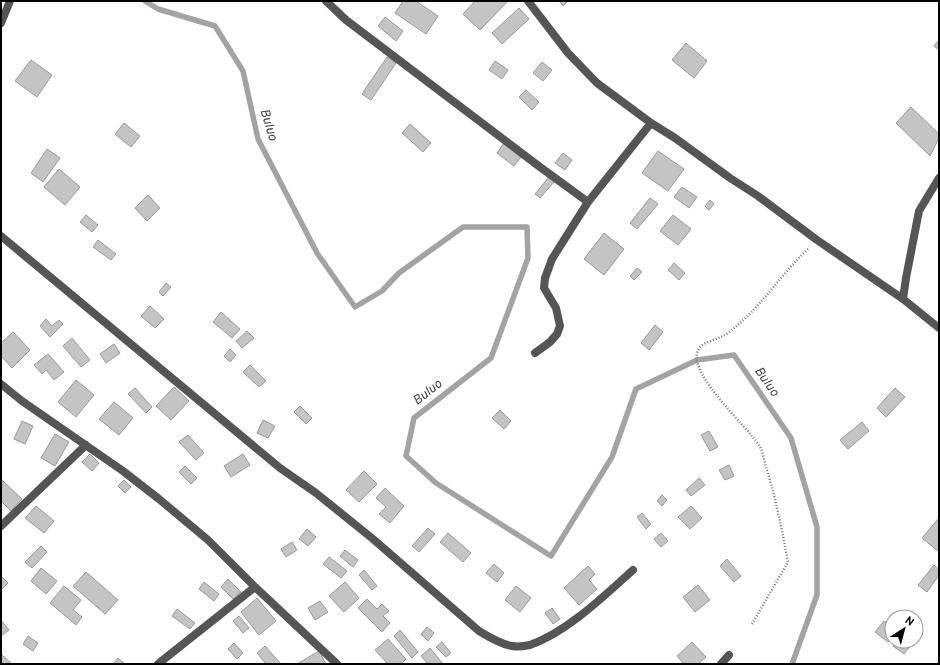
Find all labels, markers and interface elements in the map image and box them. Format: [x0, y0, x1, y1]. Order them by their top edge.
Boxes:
water label: Buluo [256, 107, 280, 143]
water label: Buluo [750, 364, 782, 400]
water label: Buluo [410, 377, 446, 409]
north arrow [884, 609, 924, 649]
text: N [902, 614, 917, 630]

